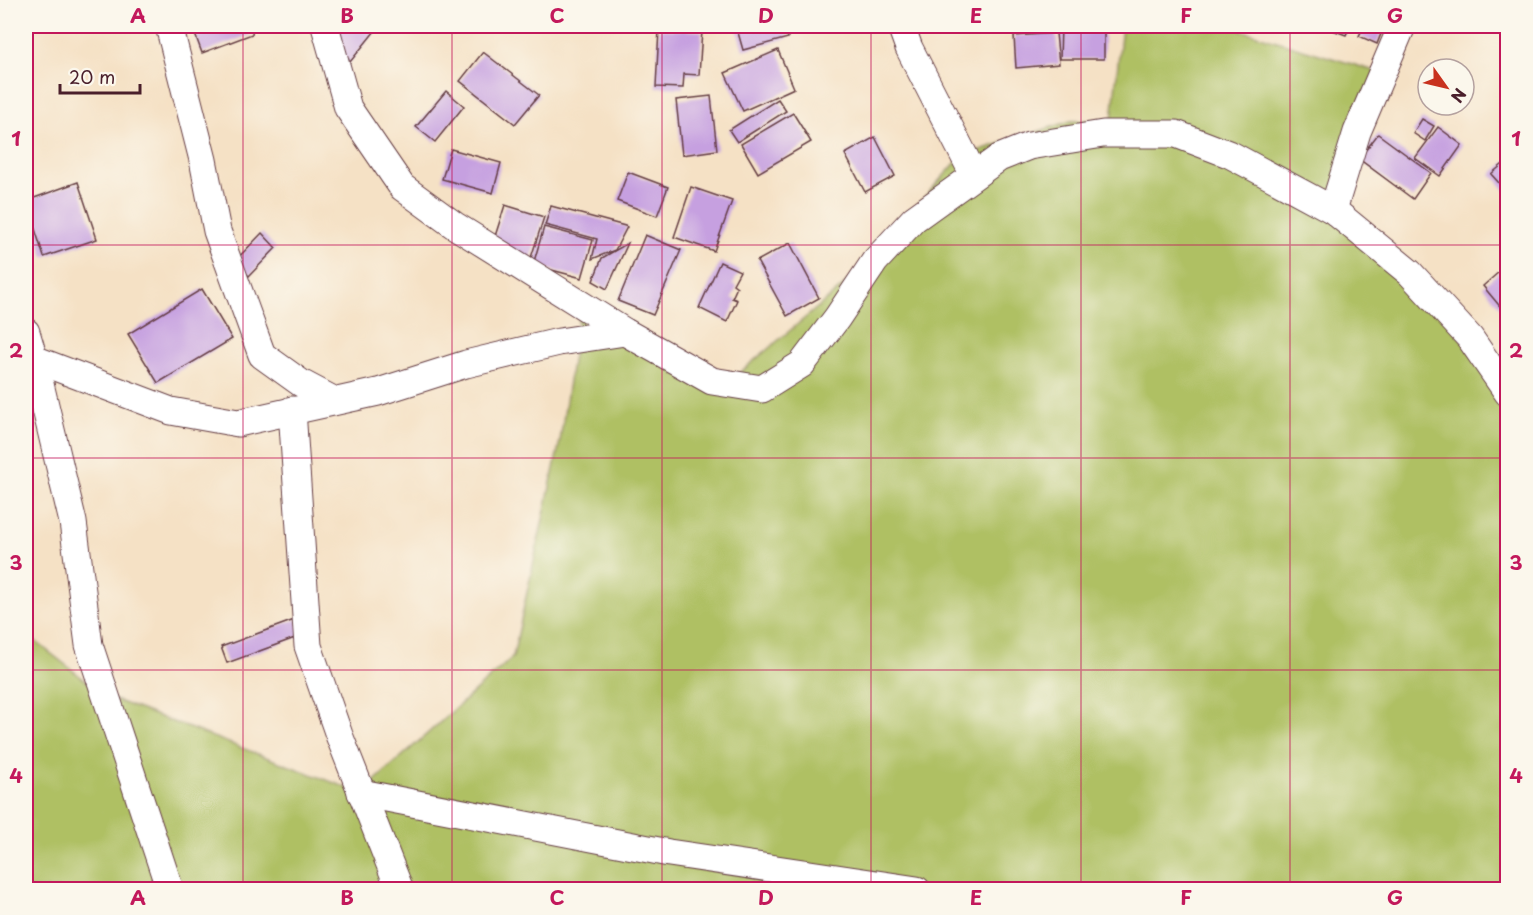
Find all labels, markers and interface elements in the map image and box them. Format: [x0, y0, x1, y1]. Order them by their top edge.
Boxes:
text: A [130, 0, 146, 30]
text: B [340, 0, 354, 30]
text: C [549, 0, 565, 30]
text: D [758, 0, 774, 30]
text: E [970, 0, 982, 30]
text: F [1180, 0, 1192, 30]
text: G [1387, 0, 1403, 30]
scale bar [60, 57, 140, 95]
north arrow [1416, 57, 1476, 117]
text: 20 m [69, 63, 115, 90]
text: N [1446, 84, 1473, 108]
text: 1 [11, 123, 21, 153]
text: 1 [1511, 123, 1521, 153]
text: 2 [9, 335, 23, 365]
text: 2 [1509, 335, 1523, 365]
text: 3 [9, 547, 23, 577]
text: 3 [1509, 547, 1523, 577]
text: 4 [9, 760, 23, 790]
text: 4 [1509, 760, 1523, 790]
text: A [130, 882, 146, 912]
text: B [340, 882, 354, 912]
text: C [549, 882, 565, 912]
text: D [758, 882, 774, 912]
text: E [970, 882, 982, 912]
text: F [1180, 882, 1192, 912]
text: G [1387, 882, 1403, 912]

